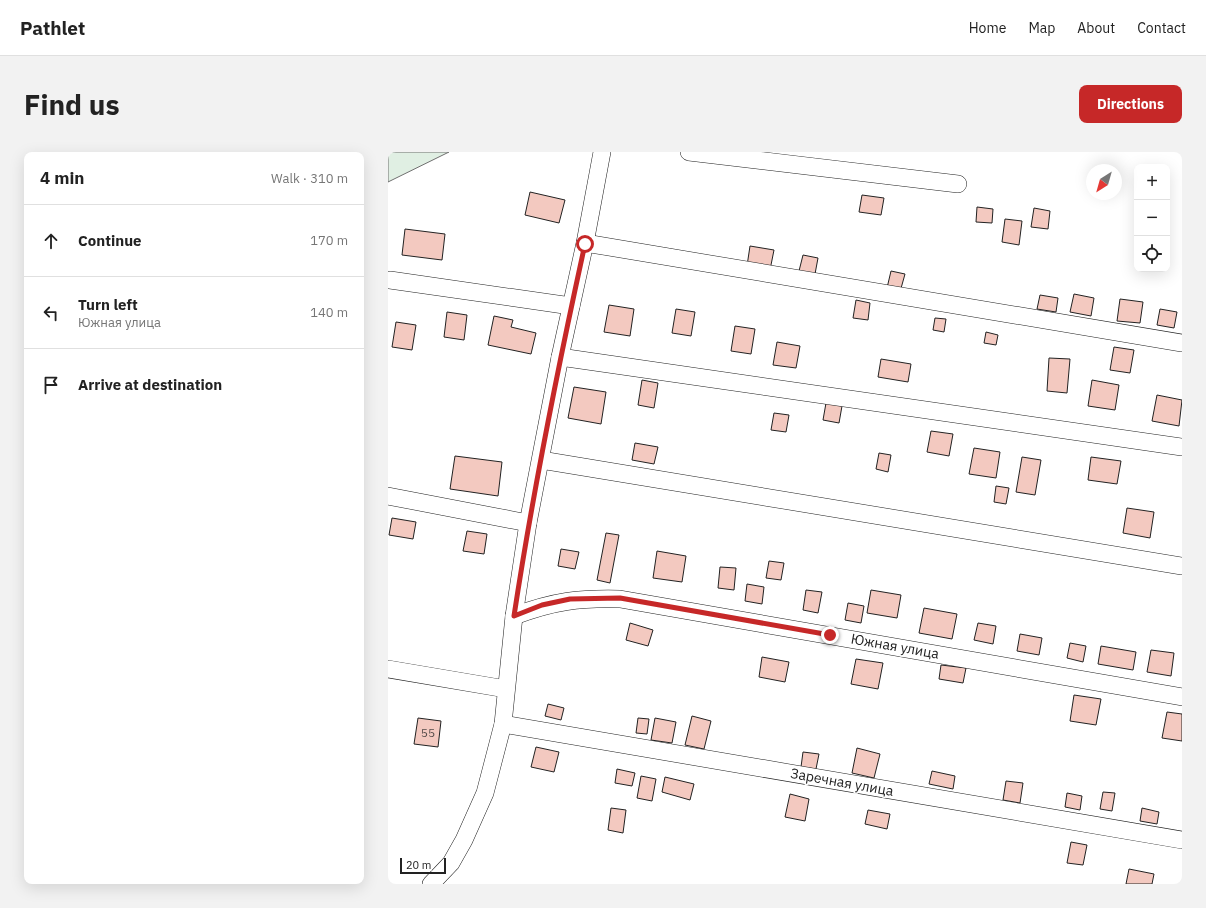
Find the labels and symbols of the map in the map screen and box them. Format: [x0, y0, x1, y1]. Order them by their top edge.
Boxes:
north arrow [1086, 164, 1122, 200]
route start [576, 235, 594, 253]
route end [821, 626, 839, 644]
street label: Южная улица [849, 629, 941, 663]
house number: 55 [421, 725, 435, 740]
street label: Заречная улица [789, 764, 895, 800]
scale bar [400, 856, 446, 875]

